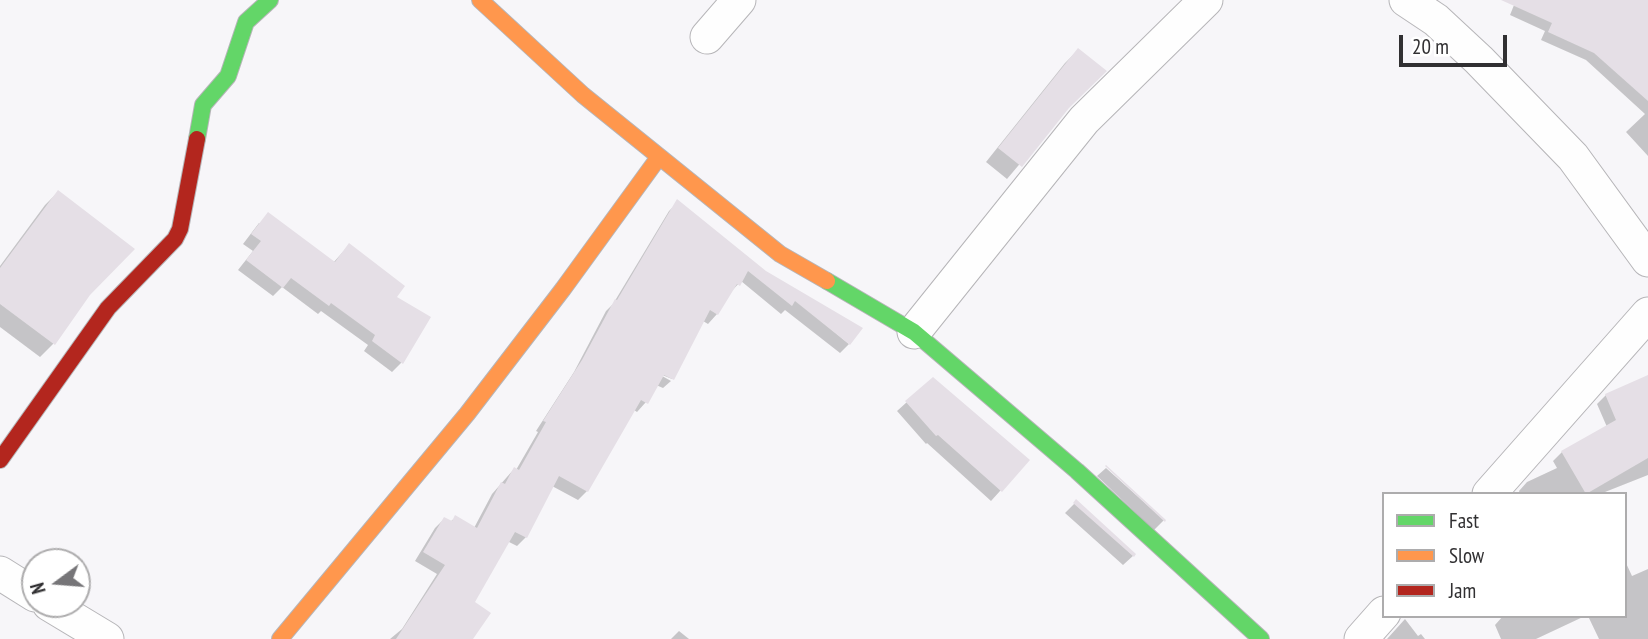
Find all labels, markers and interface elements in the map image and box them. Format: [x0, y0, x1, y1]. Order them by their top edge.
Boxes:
scale bar [1403, 21, 1512, 65]
text: 20 m [1412, 33, 1449, 60]
legend [1382, 492, 1627, 618]
text: Fast [1449, 507, 1479, 534]
text: Slow [1449, 542, 1484, 569]
north arrow [21, 548, 91, 618]
text: Jam [1449, 577, 1476, 604]
text: N [25, 580, 51, 596]

